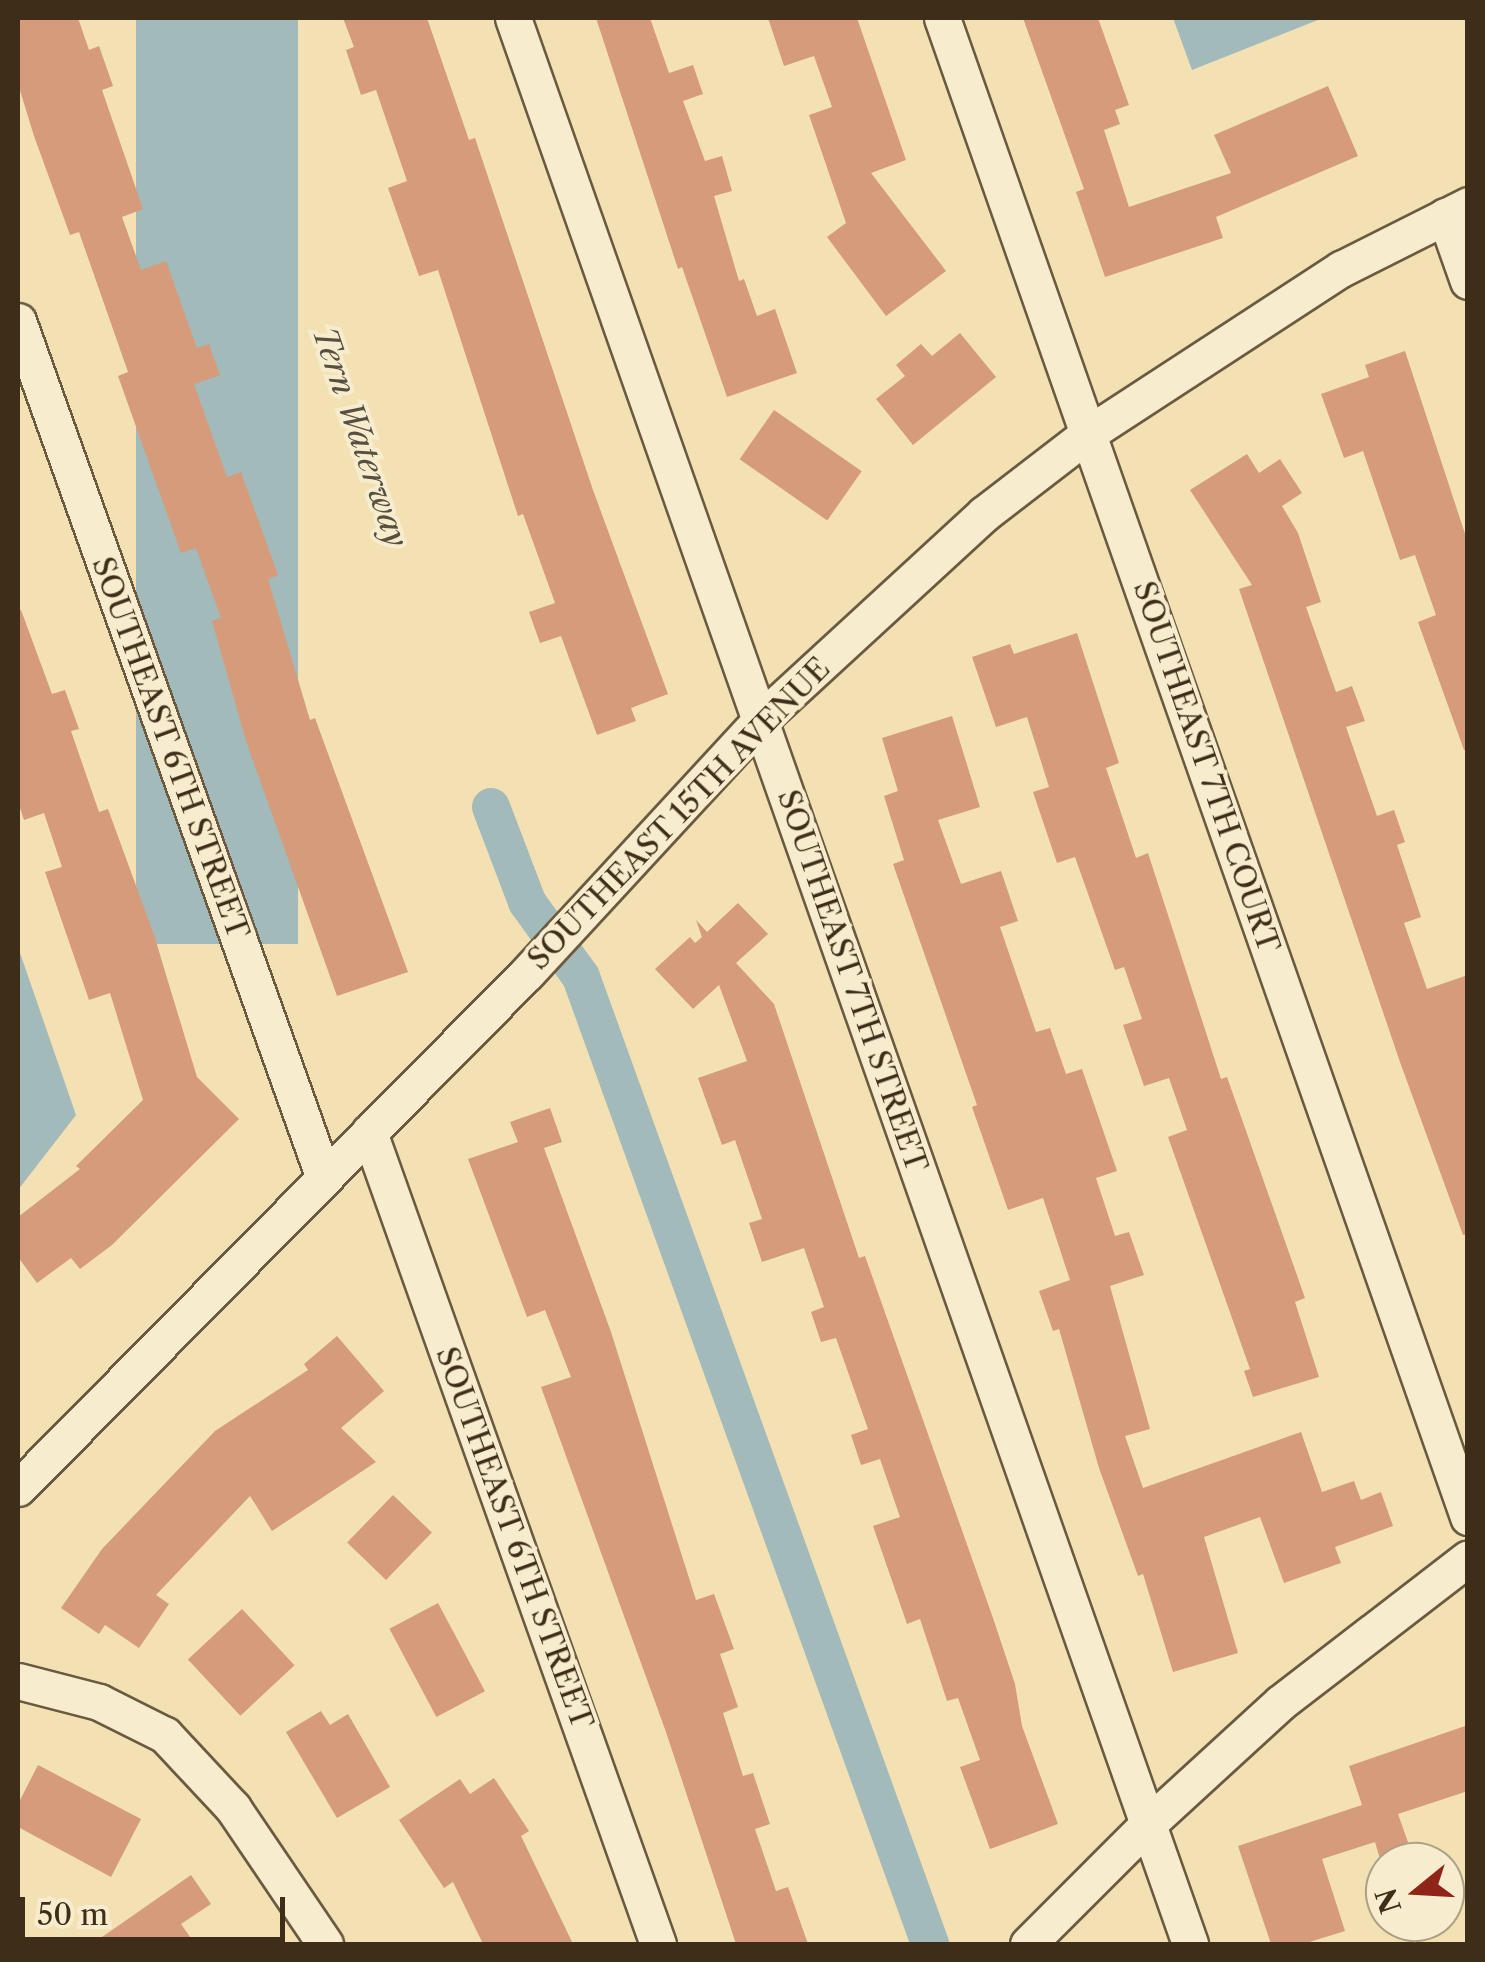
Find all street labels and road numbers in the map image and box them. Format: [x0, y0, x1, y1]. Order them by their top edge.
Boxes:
street label: SOUTHEAST 6TH STREET [84, 552, 256, 944]
street label: SOUTHEAST 7TH COURT [1125, 576, 1287, 958]
street label: SOUTHEAST 15TH AVENUE [520, 650, 838, 978]
street label: SOUTHEAST 7TH STREET [769, 785, 935, 1177]
street label: SOUTHEAST 6TH STREET [428, 1342, 600, 1734]

